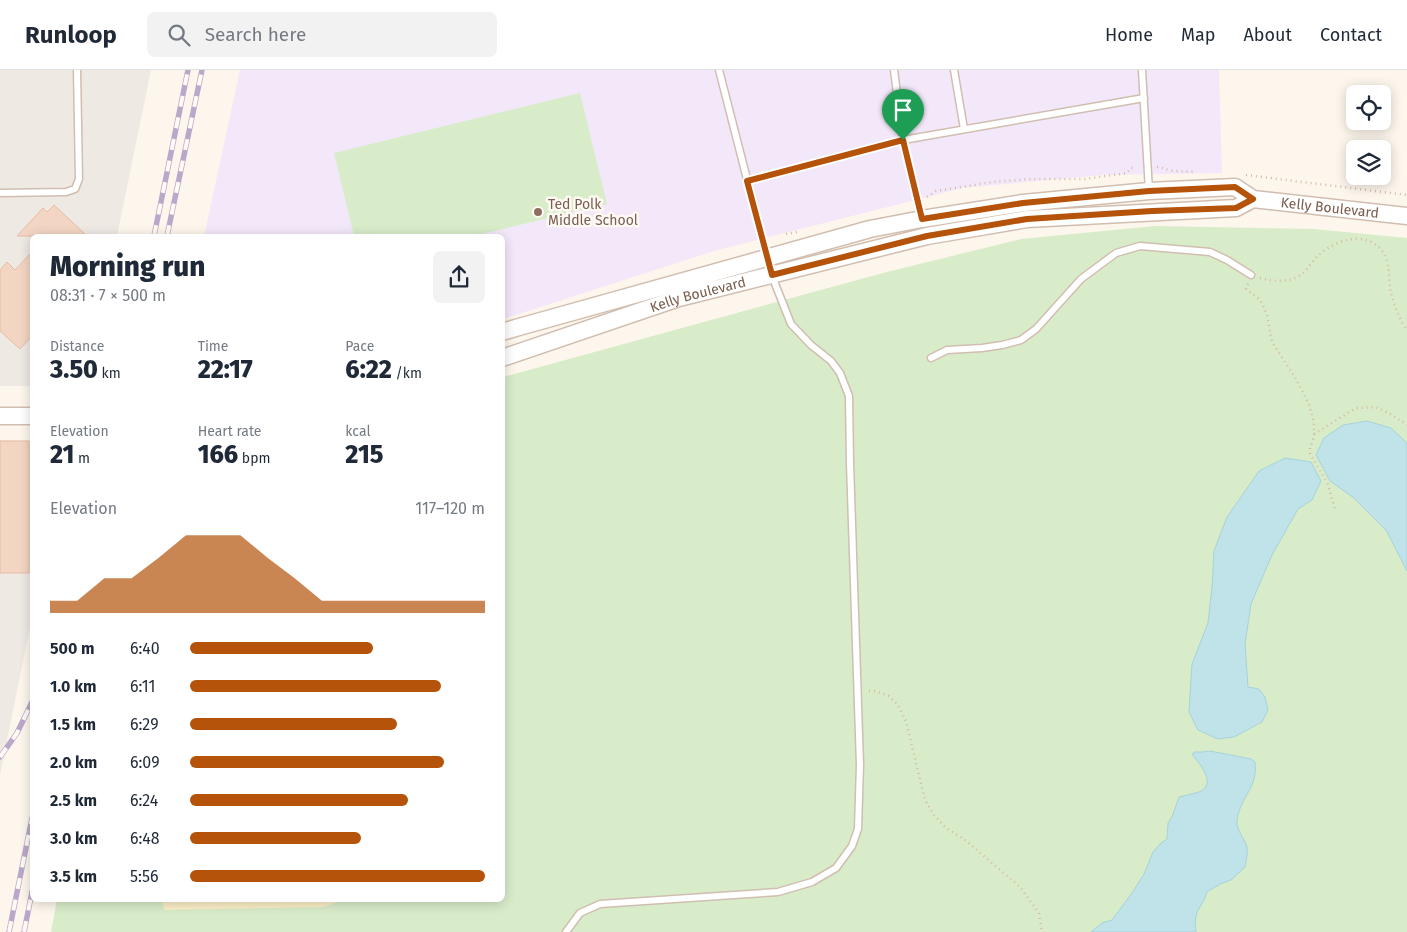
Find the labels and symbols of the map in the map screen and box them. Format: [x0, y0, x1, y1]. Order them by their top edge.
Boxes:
pin [882, 89, 924, 140]
street label: Kelly Boulevard [1280, 194, 1380, 221]
place label: Ted Polk Middle School [548, 196, 638, 229]
marker: Ted Polk Middle School [532, 206, 544, 218]
street label: Kelly Boulevard [648, 273, 747, 316]

